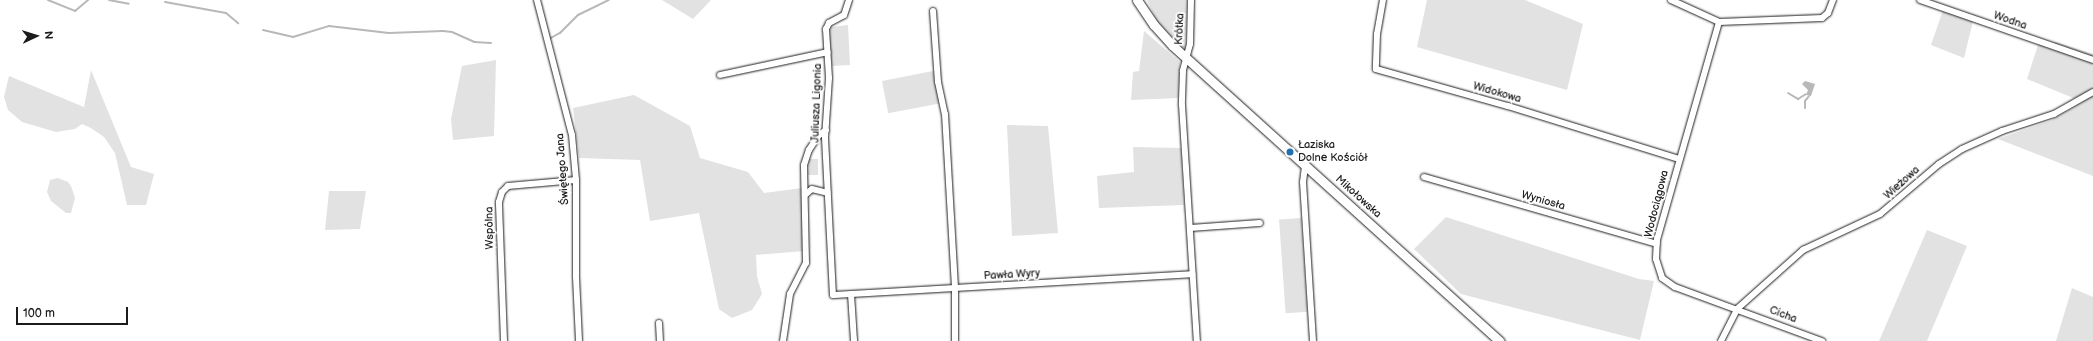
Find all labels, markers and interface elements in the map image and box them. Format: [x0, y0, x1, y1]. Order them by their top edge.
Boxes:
street label: Wodna [1992, 9, 2028, 33]
street label: Krótka [1173, 13, 1187, 45]
north arrow [16, 16, 56, 56]
text: N [42, 31, 55, 40]
street label: Juliusza Ligonia [809, 63, 825, 143]
street label: Widokowa [1471, 80, 1523, 106]
street label: Świętego Jana [554, 132, 572, 206]
place label: Łaziska Dolne Kościół [1298, 139, 1368, 165]
marker: Łaziska Dolne Kościół [1285, 147, 1295, 157]
street label: Wieżowa [1881, 164, 1923, 202]
street label: Wodociągowa [1642, 169, 1672, 239]
street label: Mikołowska [1332, 173, 1384, 221]
street label: Wyniosła [1520, 188, 1566, 214]
street label: Wspólna [483, 206, 497, 250]
street label: Pawła Wyry [983, 267, 1041, 283]
scale bar [18, 299, 130, 325]
street label: Cicha [1767, 304, 1799, 326]
text: 100 m [23, 306, 55, 321]

